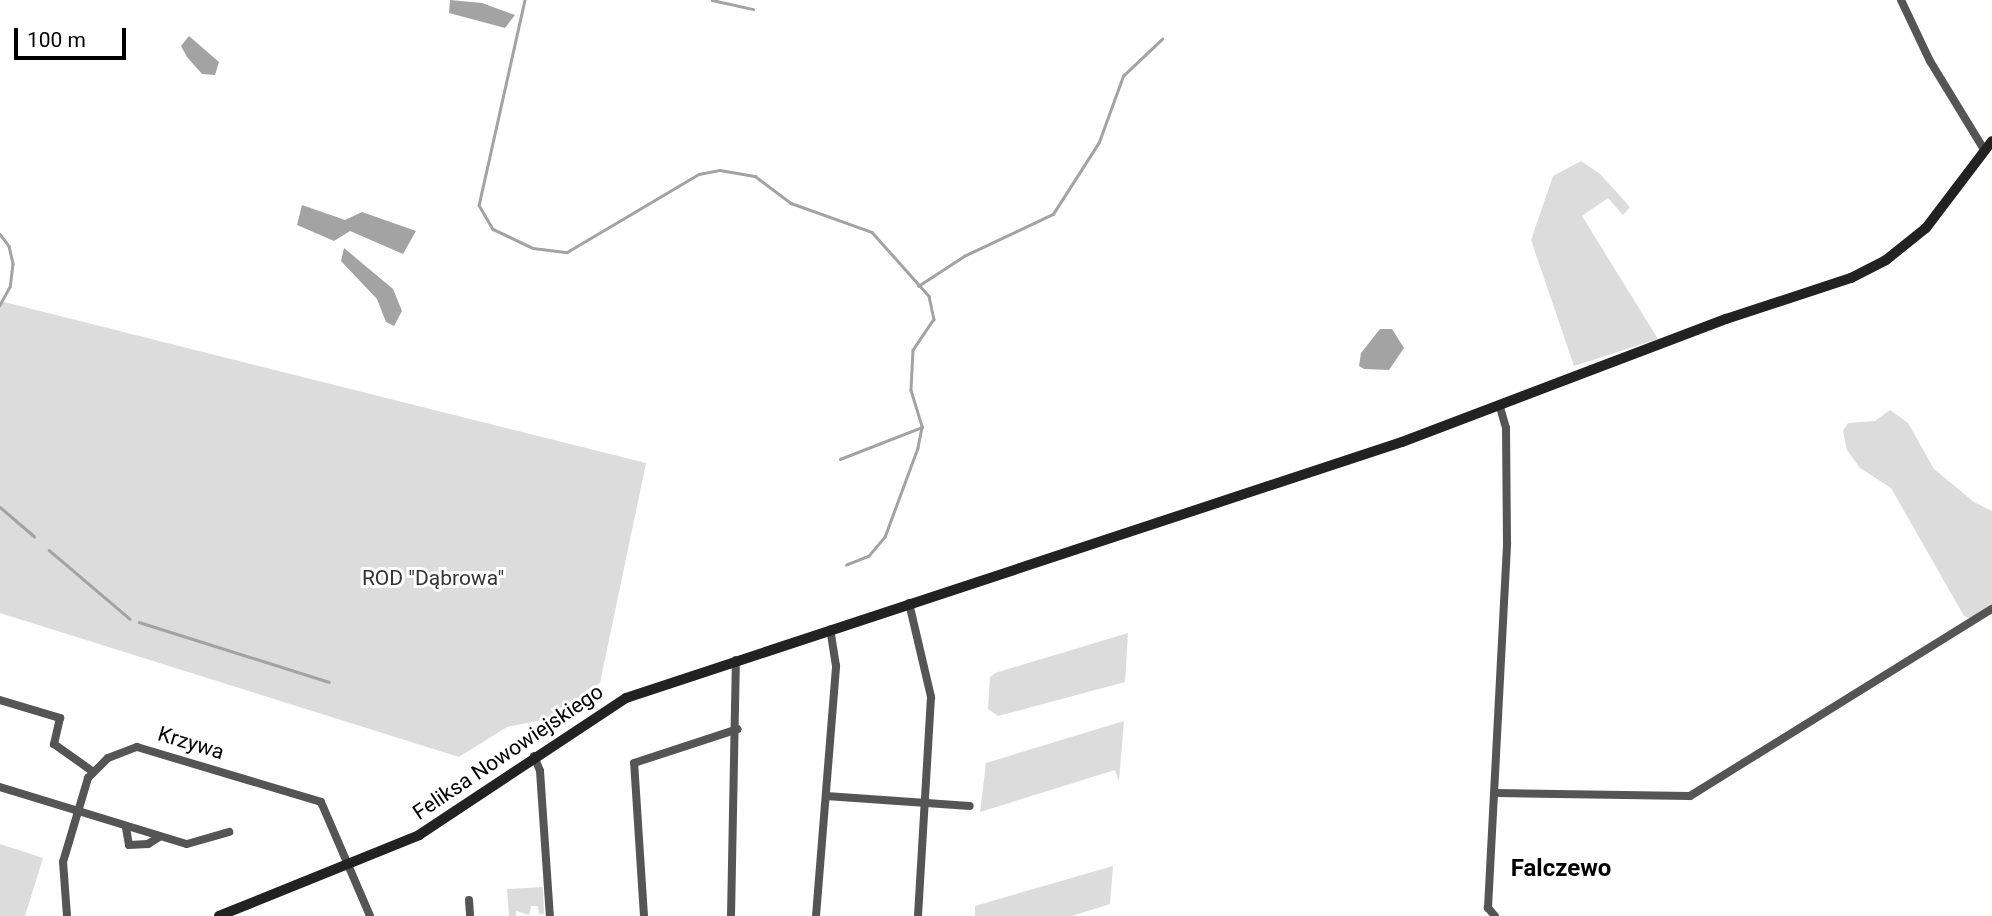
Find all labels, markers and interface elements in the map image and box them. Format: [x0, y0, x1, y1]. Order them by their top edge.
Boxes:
scale bar [18, 14, 130, 58]
text: 100 m [27, 28, 86, 52]
park label: ROD "Dąbrowa" [362, 565, 504, 591]
street label: Feliksa Nowowiejskiego [408, 679, 608, 825]
street label: Krzywa [155, 721, 227, 765]
district label: Falczewo [1511, 855, 1611, 883]

